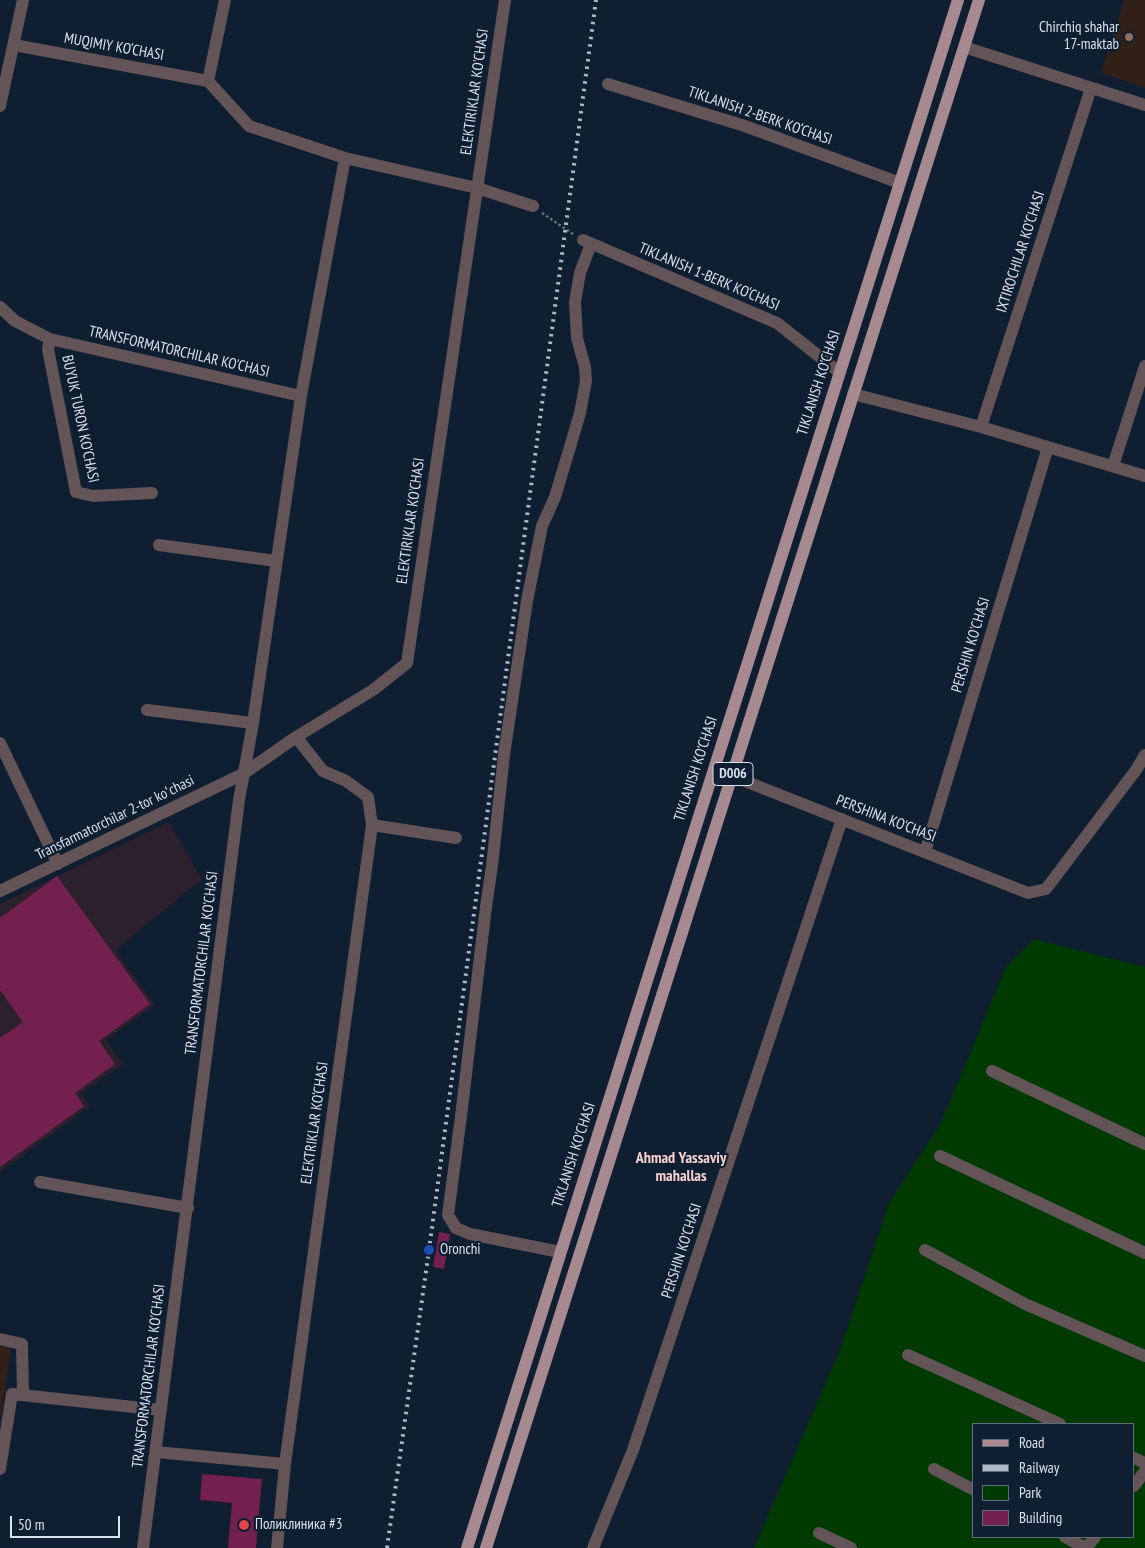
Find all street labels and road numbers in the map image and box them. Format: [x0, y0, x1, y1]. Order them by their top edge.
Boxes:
street label: ELEKTIRIKLAR KO'CHASI [457, 28, 493, 156]
street label: MUQIMIY KO‘CHASI [63, 29, 165, 65]
street label: TIKLANISH 2-BERK KO‘CHASI [686, 83, 834, 149]
street label: IXTIROCHILAR KO‘CHASI [993, 189, 1049, 315]
street label: TIKLANISH 1-BERK KO‘CHASI [636, 239, 782, 315]
street label: TRANSFORMATORCHILAR KO'CHASI [87, 322, 271, 382]
street label: TIKLANISH KO'CHASI [794, 328, 844, 438]
street label: BUYUK TURON KO'CHASI [58, 354, 102, 484]
street label: ELEKTIRIKLAR KO'CHASI [393, 457, 429, 585]
street label: PERSHIN KO'CHASI [948, 595, 994, 695]
street label: TIKLANISH KO'CHASI [671, 714, 721, 824]
road number: D006 [713, 762, 753, 786]
street label: Transfarmatorchilar 2-tor koʻchasi [33, 772, 197, 864]
street label: PERSHINA KO'CHASI [833, 792, 939, 846]
street label: TRANSFORMATORCHILAR KO'CHASI [182, 870, 222, 1056]
street label: ELEKTRIKLAR KO‘CHASI [298, 1061, 332, 1185]
street label: TIKLANISH KO'CHASI [549, 1100, 599, 1210]
street label: PERSHIN KO'CHASI [658, 1201, 706, 1301]
street label: TRANSFORMATORCHILAR KO'CHASI [129, 1283, 169, 1469]

